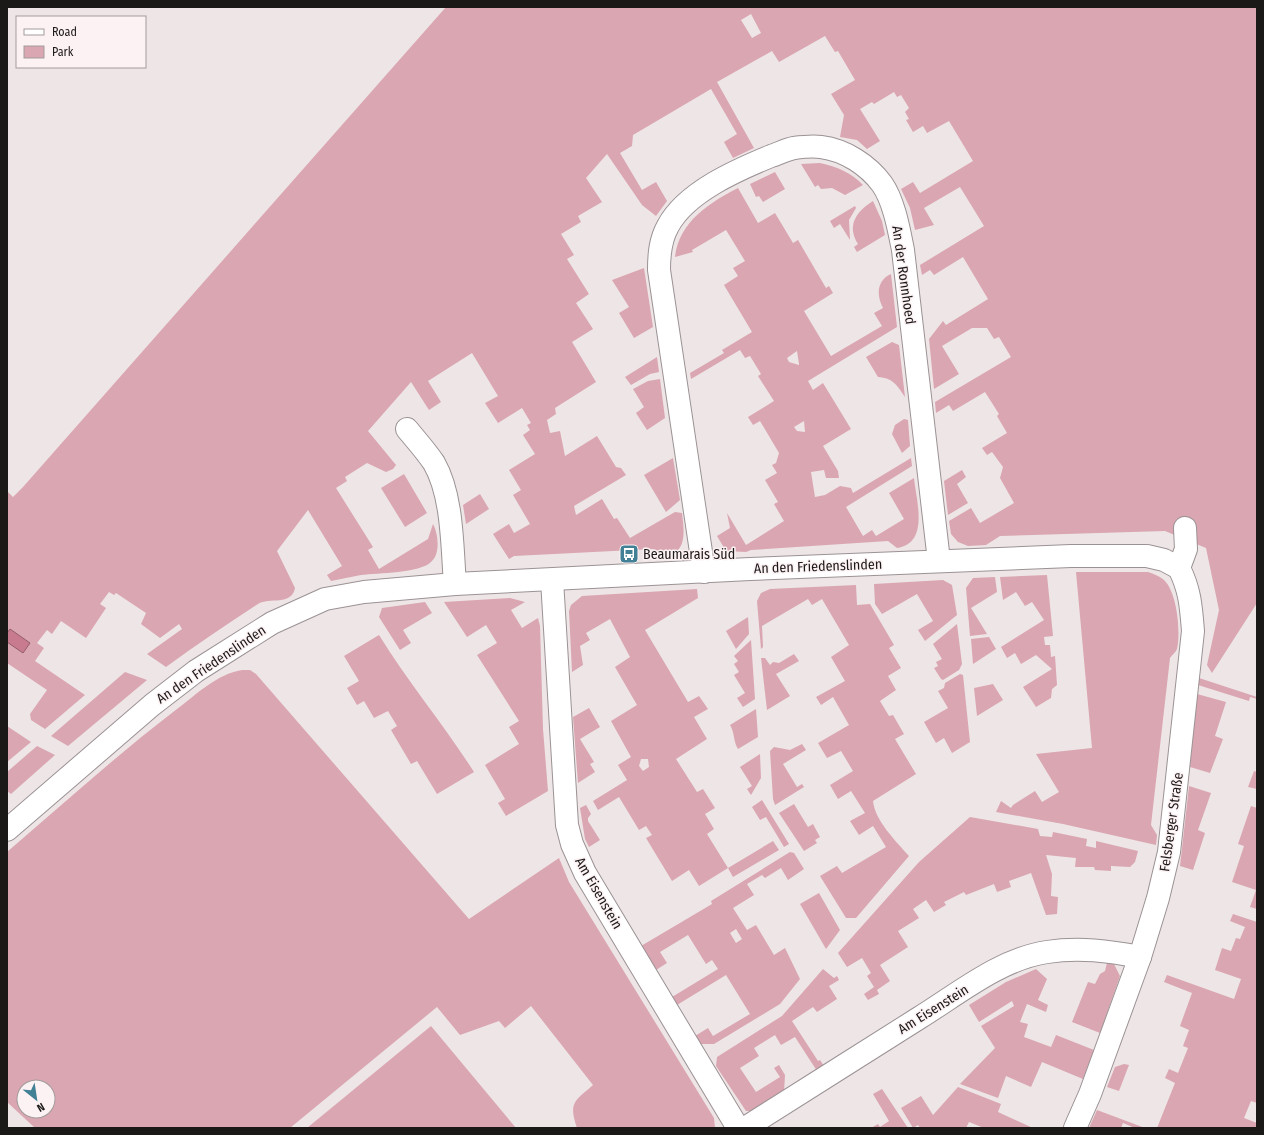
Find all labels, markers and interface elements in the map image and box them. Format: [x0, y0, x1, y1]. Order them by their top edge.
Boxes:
legend [16, 16, 146, 68]
text: Road [52, 25, 77, 39]
text: Park [52, 45, 74, 59]
street label: An der Ronnhoed [888, 225, 919, 325]
bus stop icon: Beaumarais Süd [618, 543, 640, 565]
place label: Beaumarais Süd [643, 546, 735, 563]
street label: An den Friedenslinden [754, 556, 882, 577]
street label: An den Friedenslinden [153, 622, 269, 707]
street label: Felsberger Straße [1156, 771, 1187, 873]
street label: Am Eisenstein [571, 854, 626, 932]
street label: Am Eisenstein [895, 981, 972, 1038]
north arrow [16, 1079, 56, 1119]
text: N [35, 1100, 47, 1115]

